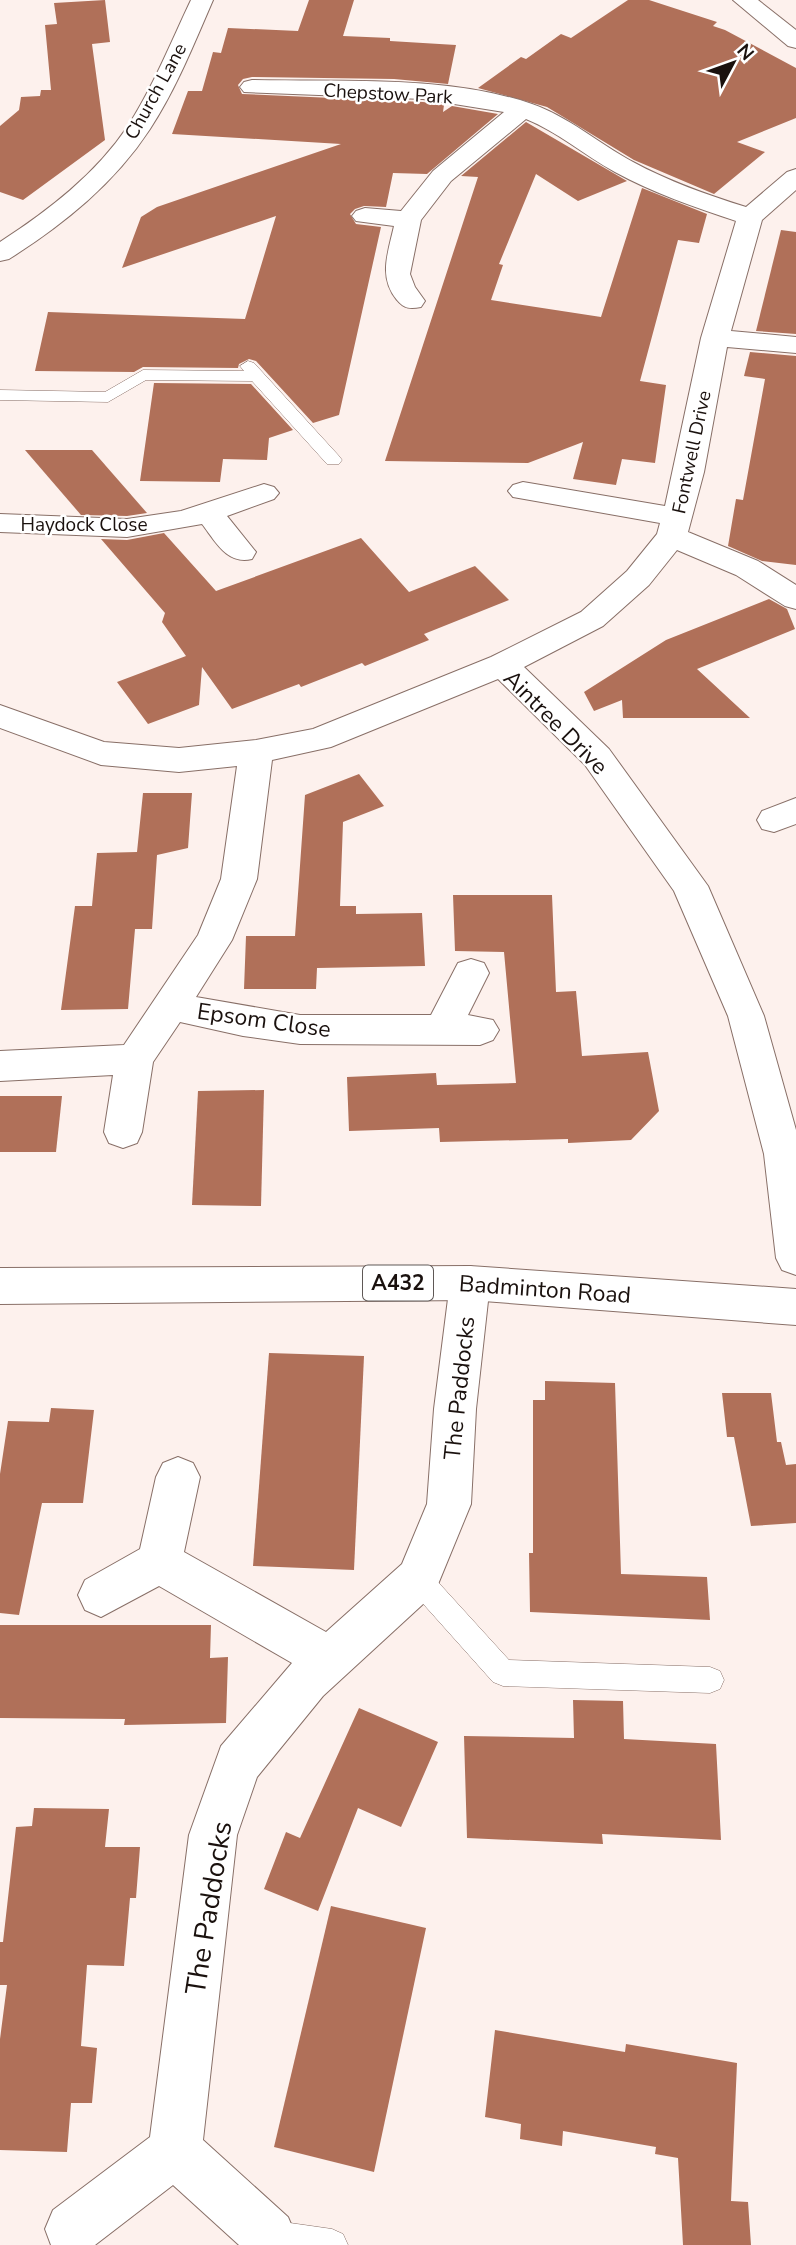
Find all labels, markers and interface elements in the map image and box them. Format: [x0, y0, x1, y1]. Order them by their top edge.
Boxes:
north arrow [698, 28, 768, 98]
street label: Church Lane [119, 39, 193, 144]
text: N [731, 39, 760, 66]
street label: Chepstow Park [323, 78, 454, 110]
street label: Fontwell Drive [666, 388, 718, 516]
street label: Haydock Close [20, 512, 148, 538]
street label: Aintree Drive [497, 663, 615, 781]
street label: Epsom Close [195, 996, 333, 1045]
road number: A432 [363, 1266, 433, 1300]
street label: Badminton Road [458, 1268, 632, 1311]
street label: The Paddocks [437, 1315, 482, 1461]
street label: The Paddocks [177, 1819, 241, 1998]

